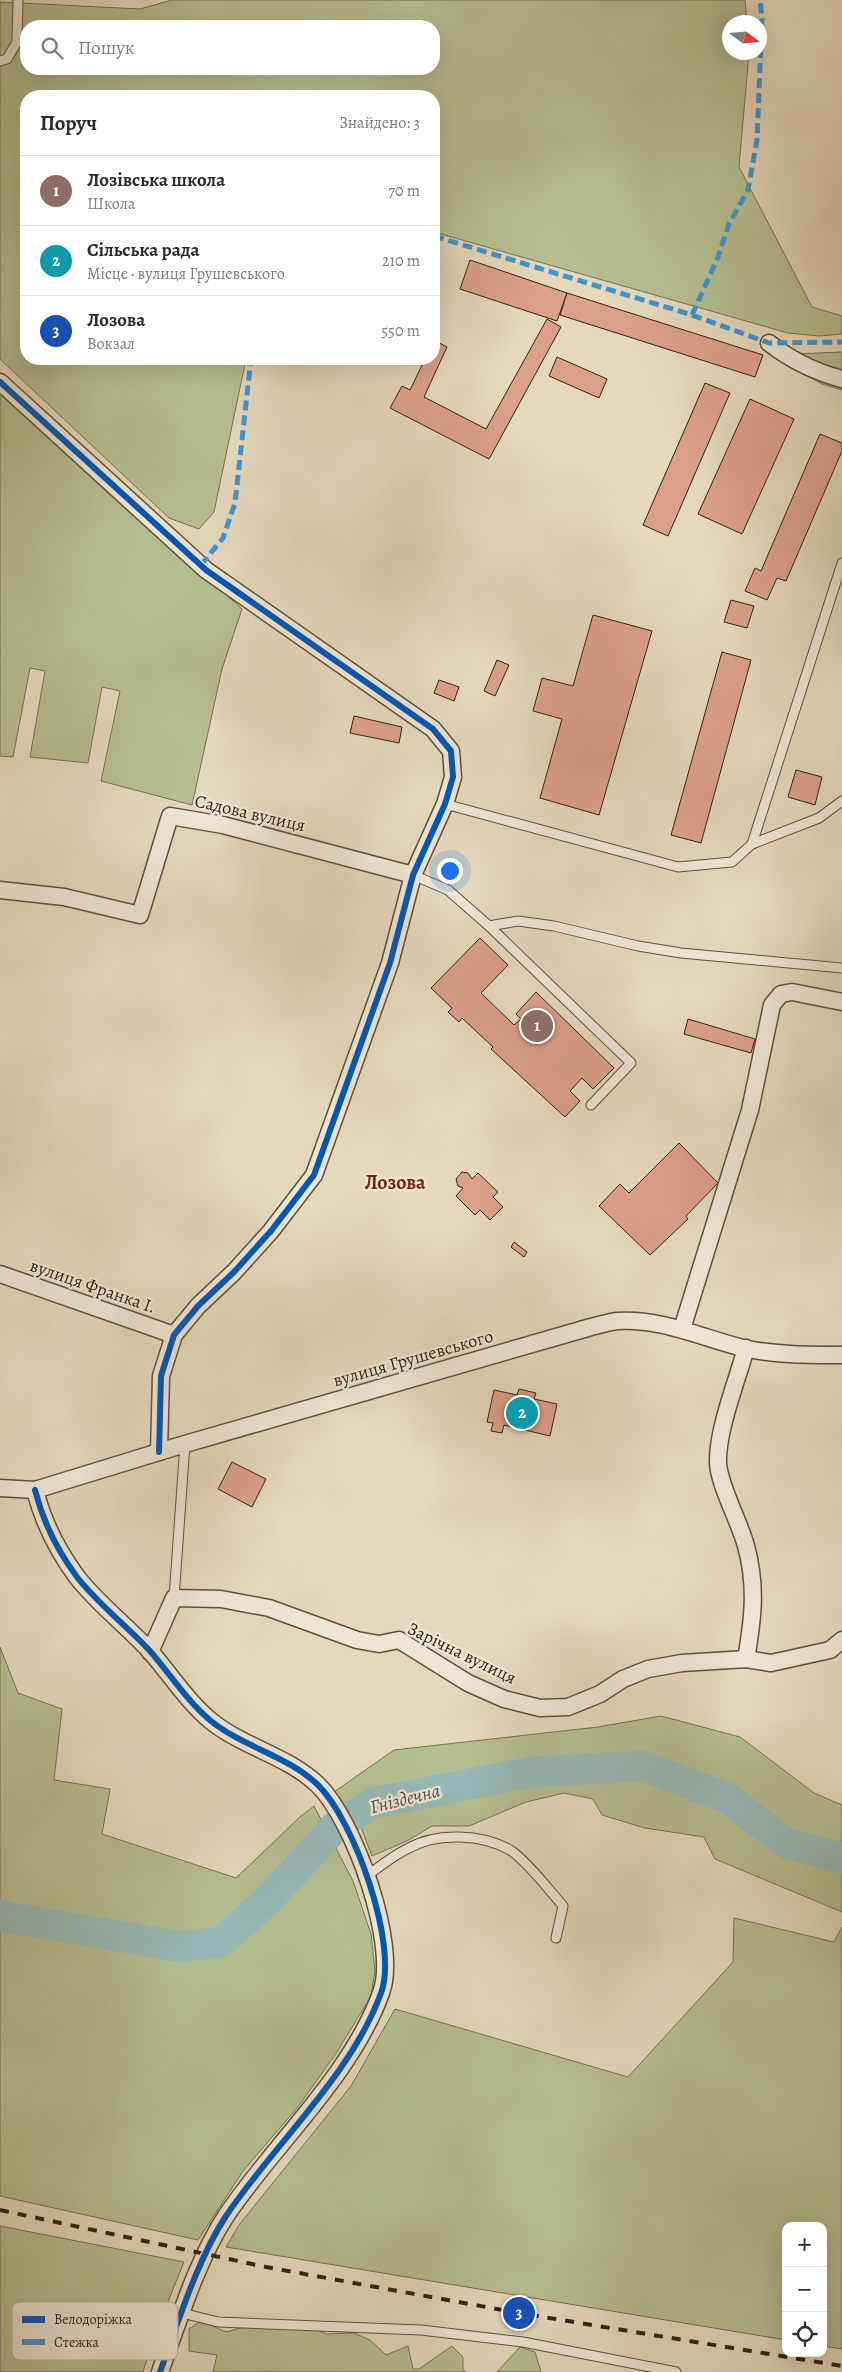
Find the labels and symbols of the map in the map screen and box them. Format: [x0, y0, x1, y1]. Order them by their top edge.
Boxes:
north arrow [722, 15, 767, 60]
street label: Садова вулиця [192, 789, 308, 837]
your location [437, 858, 463, 884]
pin: 1 [521, 1007, 553, 1045]
district label: Лозова [364, 1169, 426, 1196]
street label: вулиця Франка І. [27, 1253, 159, 1319]
street label: вулиця Грушевського [330, 1324, 496, 1392]
pin: 2 [506, 1394, 538, 1432]
street label: Зарічна вулиця [404, 1616, 520, 1690]
water label: Гніздечна [367, 1778, 443, 1820]
pin: 3 [503, 2294, 535, 2332]
legend [12, 2302, 178, 2360]
text: Велодоріжка [54, 2310, 132, 2329]
text: Стежка [54, 2333, 100, 2352]

